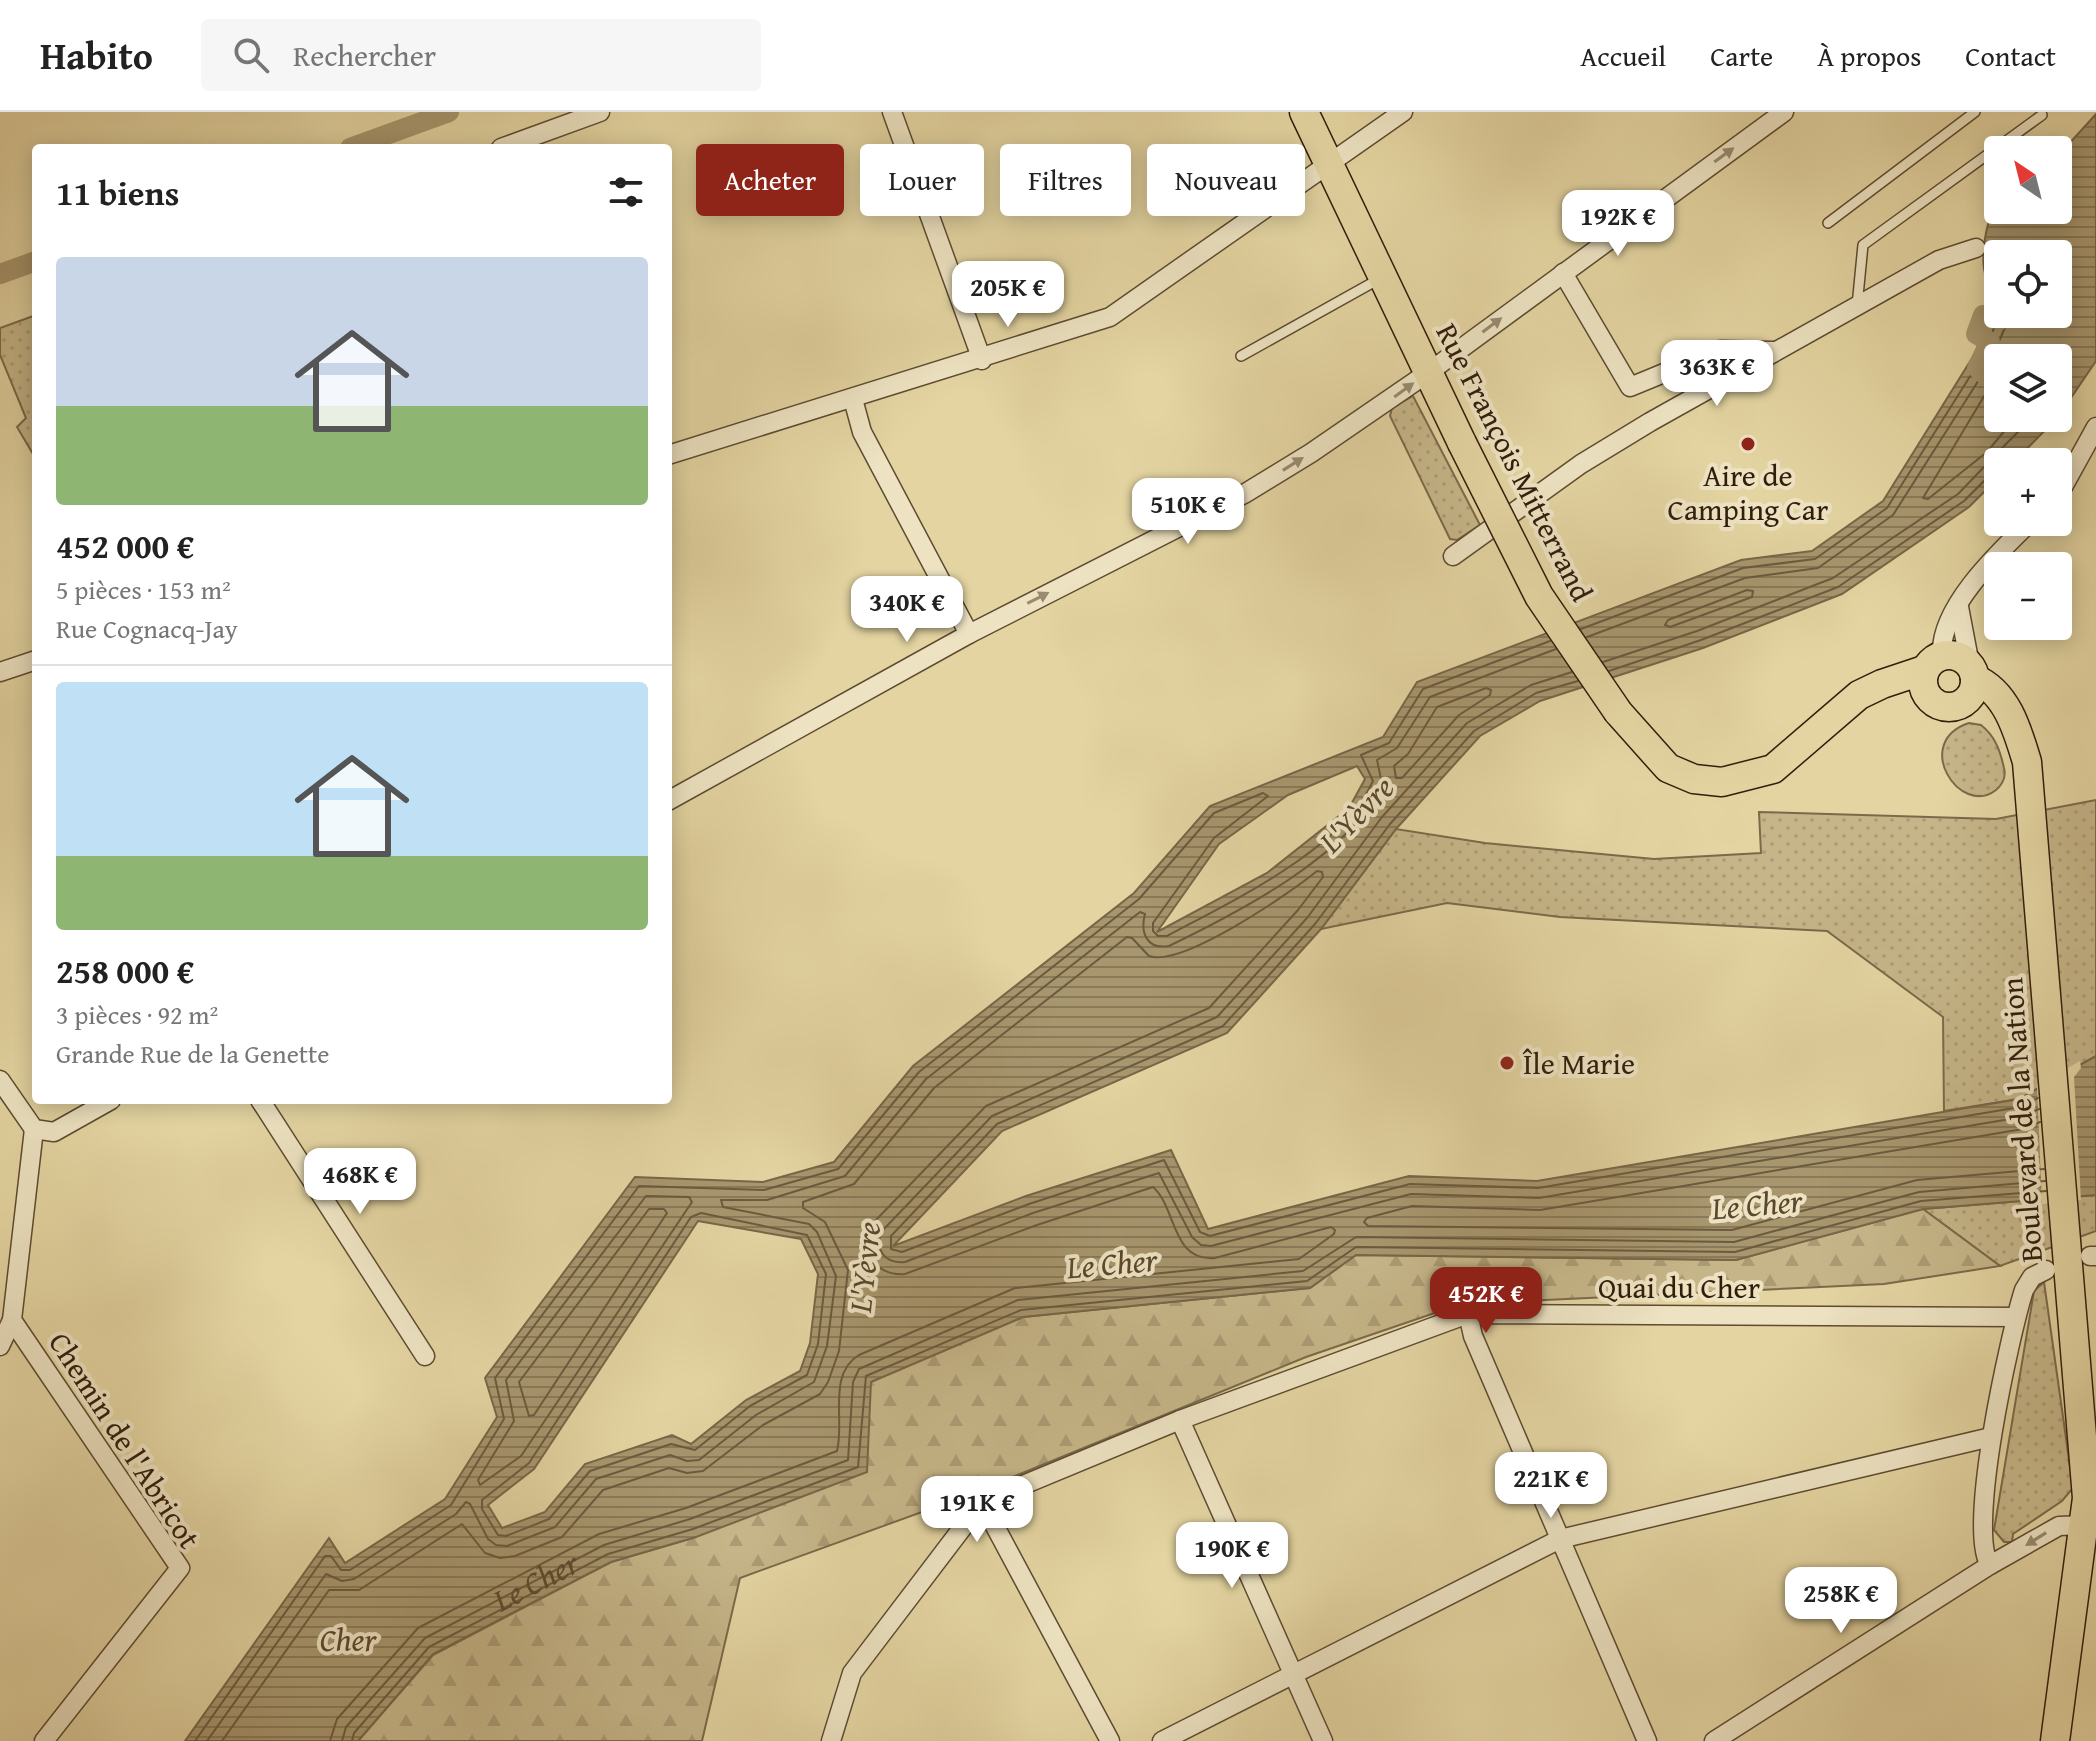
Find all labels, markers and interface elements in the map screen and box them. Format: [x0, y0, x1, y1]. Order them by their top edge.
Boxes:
search box [201, 19, 761, 91]
text: Habito [40, 27, 153, 83]
icon: search [229, 33, 273, 77]
text: Rechercher [293, 33, 436, 77]
text: Accueil [1580, 35, 1666, 76]
text: Carte [1710, 35, 1773, 76]
text: À propos [1817, 35, 1921, 76]
text: Contact [1965, 35, 2056, 76]
north arrow [1984, 136, 2072, 224]
map controls [1984, 136, 2072, 640]
chip: Acheter [696, 144, 844, 216]
chip: Louer [860, 144, 984, 216]
chip: Filtres [1000, 144, 1131, 216]
chip: Nouveau [1147, 144, 1305, 216]
one-way arrow [1714, 148, 1735, 163]
text: 11 biens [56, 168, 179, 217]
icon: filters [604, 170, 648, 214]
pin: 192K € [1553, 190, 1683, 258]
text: 192K € [1580, 196, 1656, 235]
button: locate [1984, 240, 2072, 328]
pin: 205K € [943, 261, 1073, 329]
text: 205K € [970, 267, 1046, 306]
icon: home [280, 309, 424, 453]
street label: Rue François Mitterrand [1426, 315, 1604, 609]
one-way arrow [1482, 318, 1502, 334]
pin: 363K € [1652, 340, 1782, 408]
button: layers [1984, 344, 2072, 432]
text: 363K € [1679, 346, 1755, 385]
one-way arrow [1394, 383, 1415, 398]
marker: Aire de Camping Car [1739, 435, 1757, 453]
button: + [1984, 448, 2072, 536]
place label: Aire de Camping Car [1668, 453, 1828, 531]
one-way arrow [1282, 457, 1304, 471]
pin: 510K € [1123, 478, 1253, 546]
text: 510K € [1150, 484, 1226, 523]
text: 452 000 € [56, 521, 194, 570]
button: − [1984, 552, 2072, 640]
text: 5 pièces · 153 m² [56, 570, 231, 609]
pin: 340K € [842, 576, 972, 644]
text: 340K € [869, 582, 945, 621]
one-way arrow [1027, 592, 1050, 605]
text: Rue Cognacq-Jay [56, 609, 238, 648]
icon: home [280, 734, 424, 878]
water label: L'Yèvre [1307, 765, 1405, 864]
text: 258 000 € [56, 946, 194, 995]
street label: Boulevard de la Nation [1989, 976, 2053, 1264]
text: 3 pièces · 92 m² [56, 995, 218, 1034]
text: Grande Rue de la Genette [56, 1034, 329, 1073]
place label: Île Marie [1522, 1041, 1635, 1085]
marker: Île Marie [1498, 1054, 1516, 1072]
pin: 468K € [295, 1148, 425, 1216]
text: 468K € [322, 1154, 398, 1193]
water label: Le Cher [1709, 1177, 1805, 1231]
water label: L'Yèvre [836, 1219, 892, 1316]
water label: Le Cher [1064, 1236, 1160, 1290]
street label: Quai du Cher [1598, 1265, 1760, 1309]
pin: 452K € [1421, 1267, 1551, 1335]
text: 452K € [1448, 1273, 1524, 1312]
street label: Chemin de l'Abricot [38, 1323, 212, 1557]
pin: 221K € [1486, 1452, 1616, 1520]
text: 221K € [1513, 1458, 1589, 1497]
pin: 191K € [912, 1476, 1042, 1544]
text: 191K € [939, 1482, 1015, 1521]
pin: 190K € [1167, 1522, 1297, 1590]
text: 190K € [1194, 1528, 1270, 1567]
one-way arrow [2025, 1532, 2047, 1546]
water label: Le Cher [483, 1538, 587, 1623]
pin: 258K € [1776, 1567, 1906, 1635]
text: 258K € [1803, 1573, 1879, 1612]
water label: Cher [320, 1616, 377, 1663]

